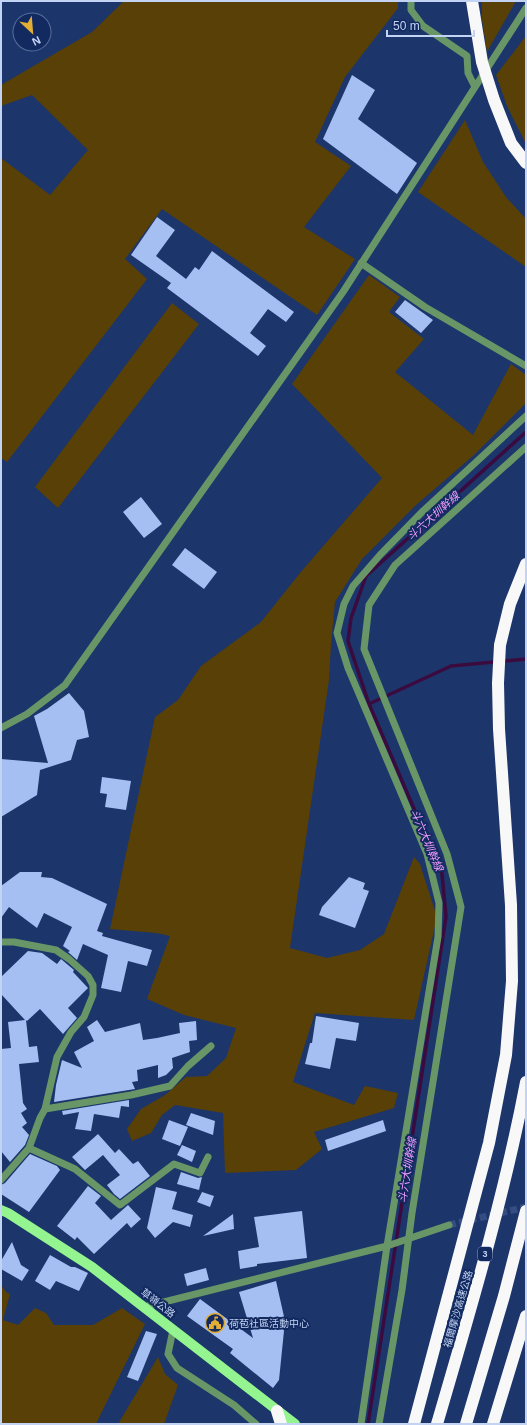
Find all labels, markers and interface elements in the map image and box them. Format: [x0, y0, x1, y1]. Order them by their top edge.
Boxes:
north arrow [12, 12, 52, 52]
scale bar [387, 12, 474, 38]
text: 50 m [393, 19, 420, 33]
text: N [30, 34, 43, 48]
water label: 斗六大圳幹線 [404, 488, 463, 543]
water label: 斗六大圳幹線 [409, 807, 446, 875]
water label: 斗六大圳幹線 [396, 1134, 418, 1204]
road number: 3 [478, 1247, 492, 1261]
street label: 福爾摩沙高速公路 [442, 1269, 474, 1349]
street label: 草嶺公路 [139, 1286, 177, 1320]
public building icon: 荷苞社區活動中心 [204, 1312, 226, 1334]
place label: 荷苞社區活動中心 [229, 1318, 309, 1329]

